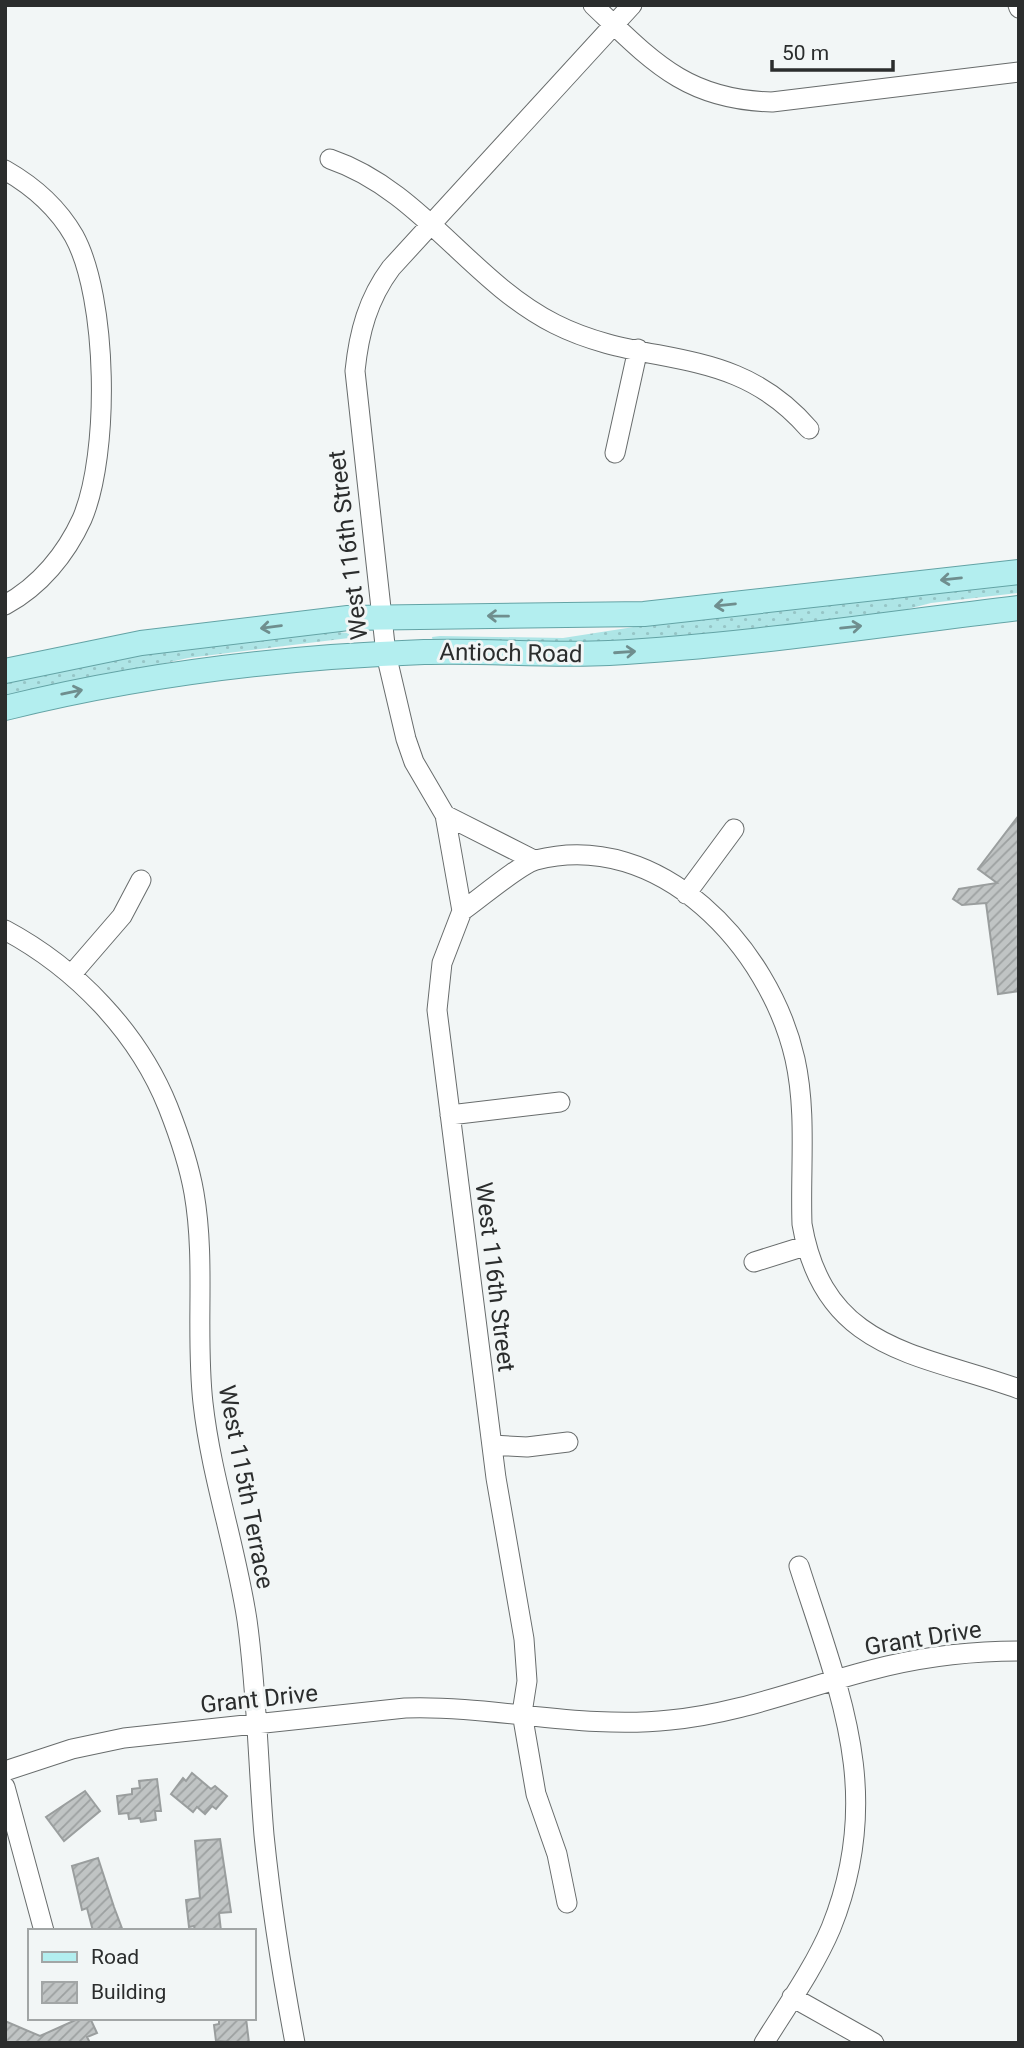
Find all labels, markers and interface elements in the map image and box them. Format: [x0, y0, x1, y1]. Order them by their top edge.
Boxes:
scale bar [772, 28, 893, 72]
text: 50 m [782, 41, 829, 65]
street label: West 116th Street [322, 449, 374, 641]
one-way arrow [940, 573, 963, 586]
one-way arrow [714, 599, 737, 612]
one-way arrow [487, 609, 510, 623]
one-way arrow [260, 620, 283, 633]
one-way arrow [840, 621, 862, 634]
street label: Antioch Road [439, 638, 583, 668]
one-way arrow [614, 645, 636, 658]
one-way arrow [60, 685, 83, 698]
street label: West 116th Street [469, 1181, 521, 1373]
street label: West 115th Terrace [213, 1383, 279, 1591]
street label: Grant Drive [863, 1615, 983, 1661]
street label: Grant Drive [199, 1679, 319, 1719]
legend [28, 1929, 256, 2020]
text: Road [91, 1945, 139, 1969]
text: Building [91, 1980, 166, 2004]

